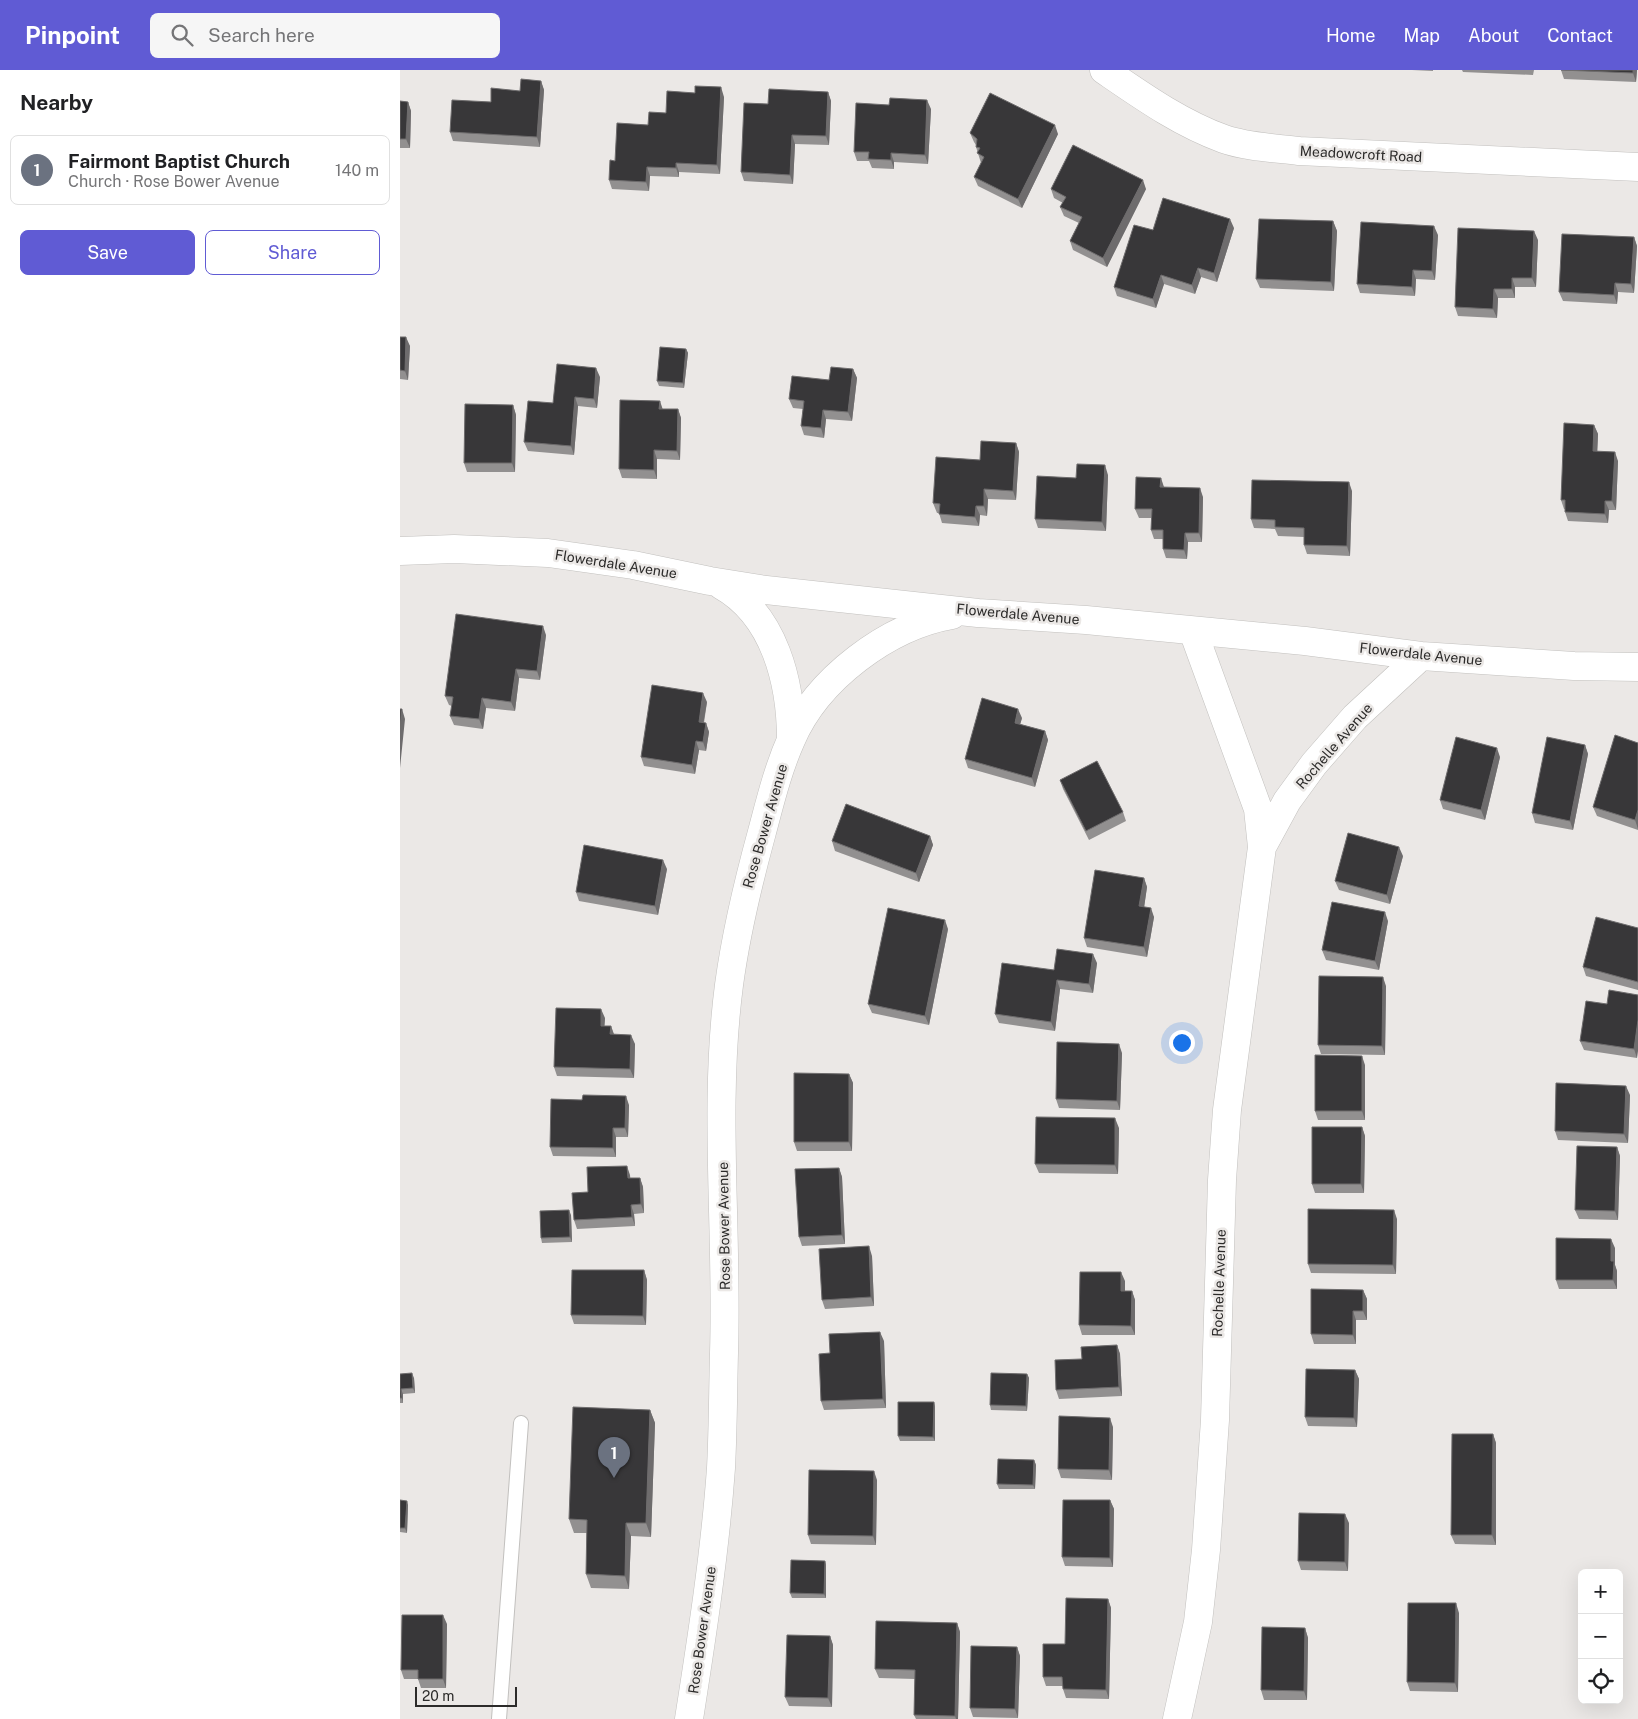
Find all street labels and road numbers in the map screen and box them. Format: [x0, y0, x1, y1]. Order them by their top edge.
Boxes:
street label: Meadowcroft Road [1299, 143, 1423, 165]
street label: Flowerdale Avenue [554, 546, 678, 582]
street label: Flowerdale Avenue [956, 601, 1080, 627]
street label: Flowerdale Avenue [1359, 640, 1483, 668]
street label: Rochelle Avenue [1293, 700, 1375, 792]
street label: Rose Bower Avenue [740, 762, 790, 890]
street label: Rose Bower Avenue [715, 1162, 733, 1290]
street label: Rochelle Avenue [1209, 1229, 1229, 1337]
street label: Rose Bower Avenue [685, 1565, 719, 1695]

